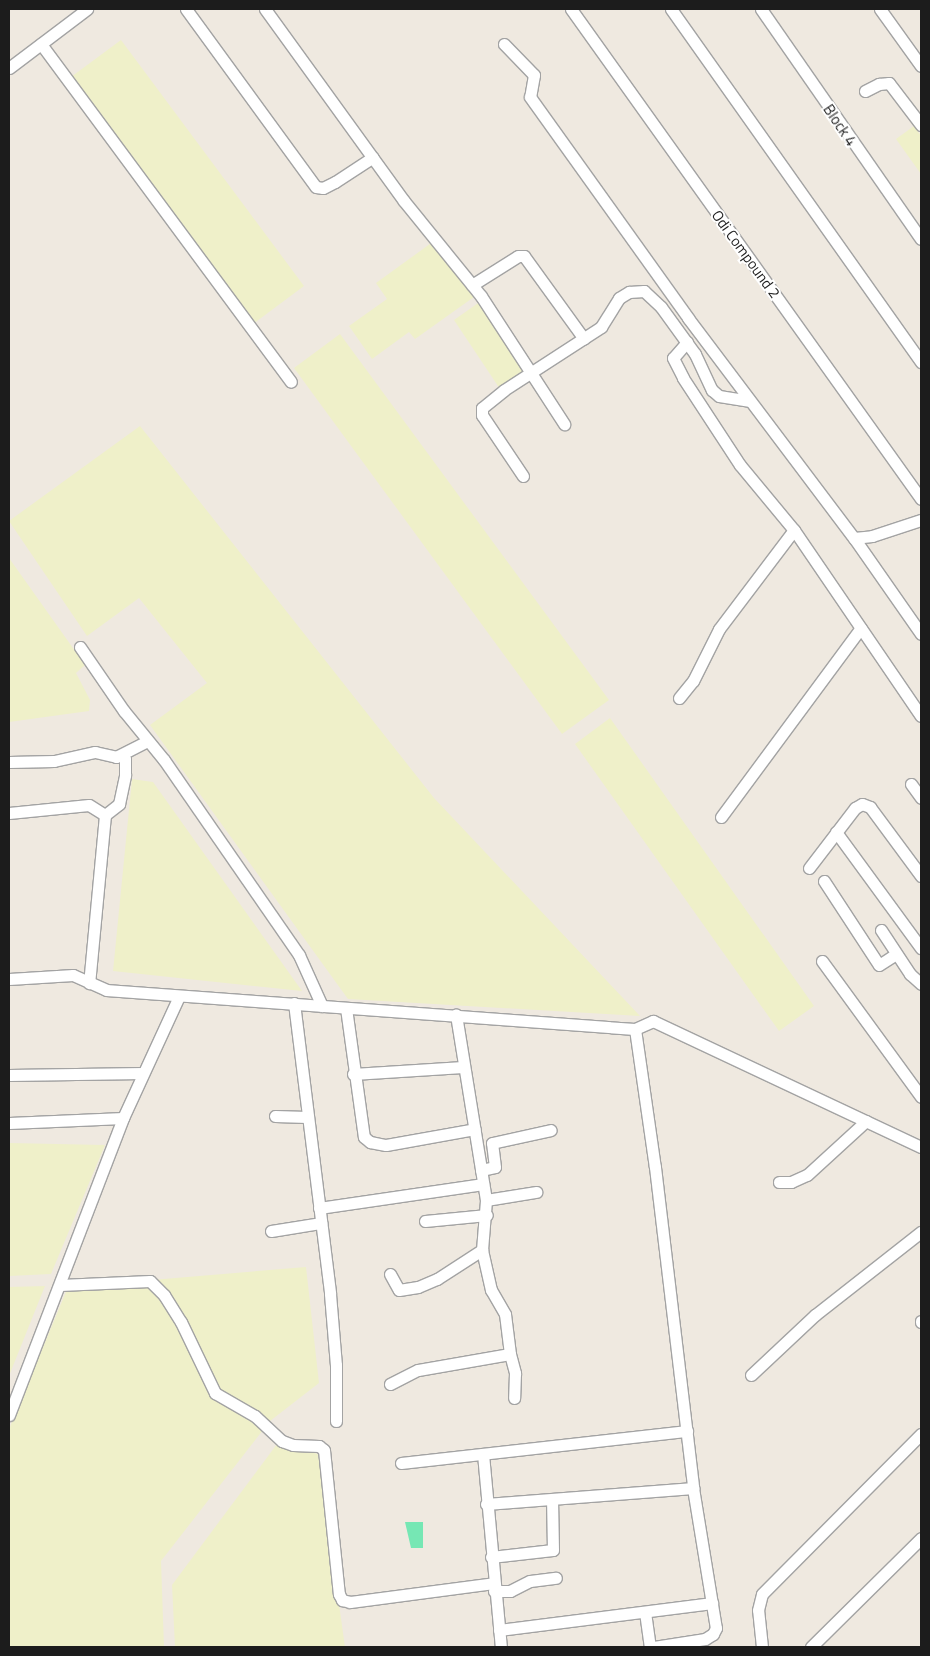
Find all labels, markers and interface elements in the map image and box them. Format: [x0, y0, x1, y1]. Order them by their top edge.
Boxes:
street label: Block 4 [820, 101, 860, 149]
street label: Odi Compound 2 [708, 206, 784, 302]

